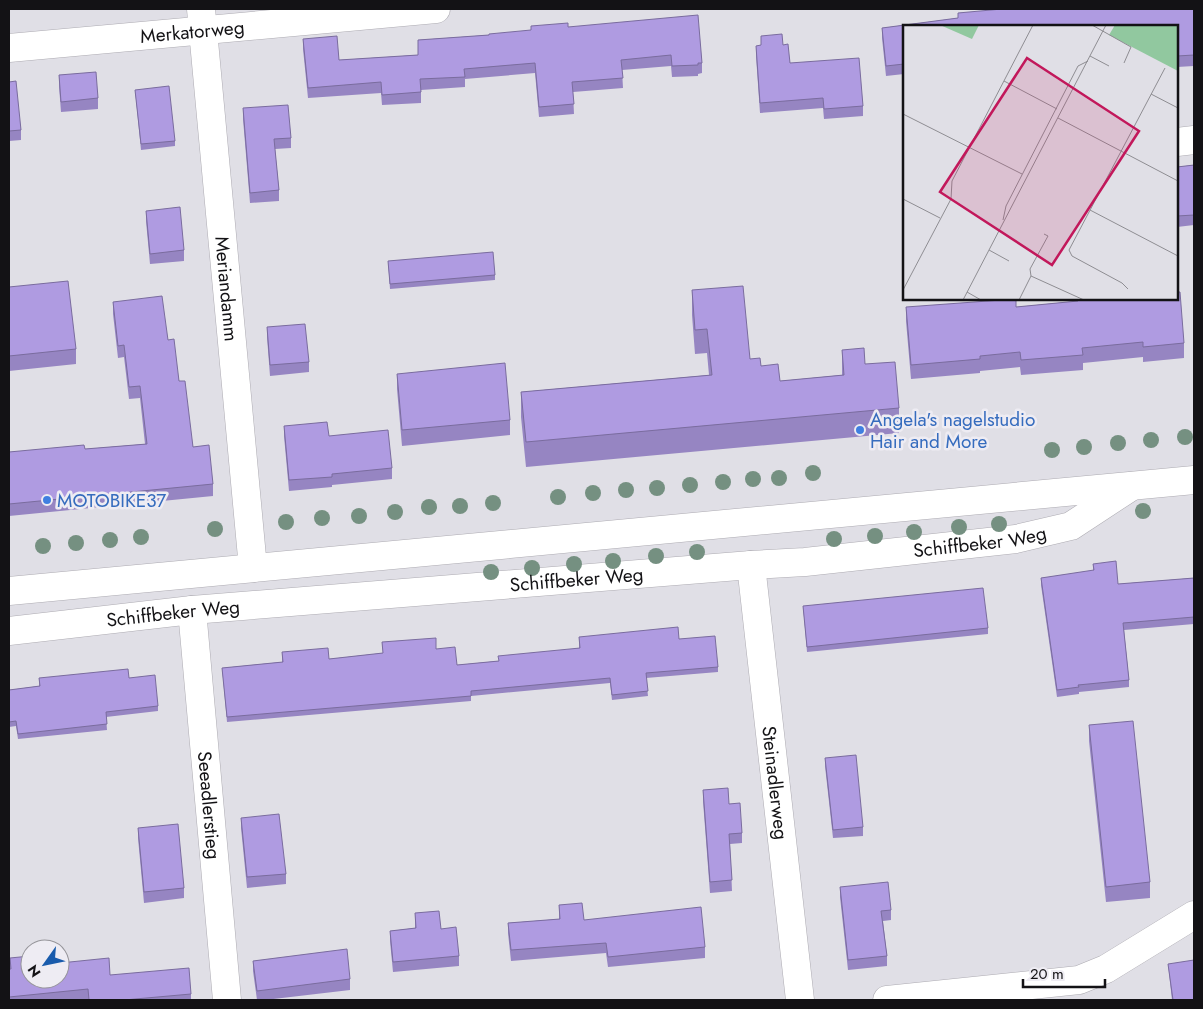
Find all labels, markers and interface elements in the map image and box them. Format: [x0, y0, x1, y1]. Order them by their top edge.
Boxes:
street label: Merkatorweg [139, 13, 246, 49]
inset map [903, 25, 1178, 300]
street label: Meriandamm [209, 235, 245, 343]
place label: Angela's nagelstudio Hair and More [870, 406, 1035, 455]
marker: Angela's nagelstudio Hair and More [854, 424, 866, 436]
place label: MOTOBIKE37 [57, 487, 166, 514]
marker: MOTOBIKE37 [41, 494, 53, 506]
street label: Schiffbeker Weg [912, 519, 1049, 564]
street label: Schiffbeker Weg [509, 560, 644, 598]
street label: Schiffbeker Weg [105, 593, 241, 633]
street label: Steinadlerweg [756, 724, 795, 841]
street label: Seeadlerstieg [191, 750, 228, 860]
north arrow [20, 939, 70, 989]
scale bar [1023, 956, 1106, 988]
text: N [23, 961, 46, 981]
text: 20 m [1030, 963, 1064, 985]

